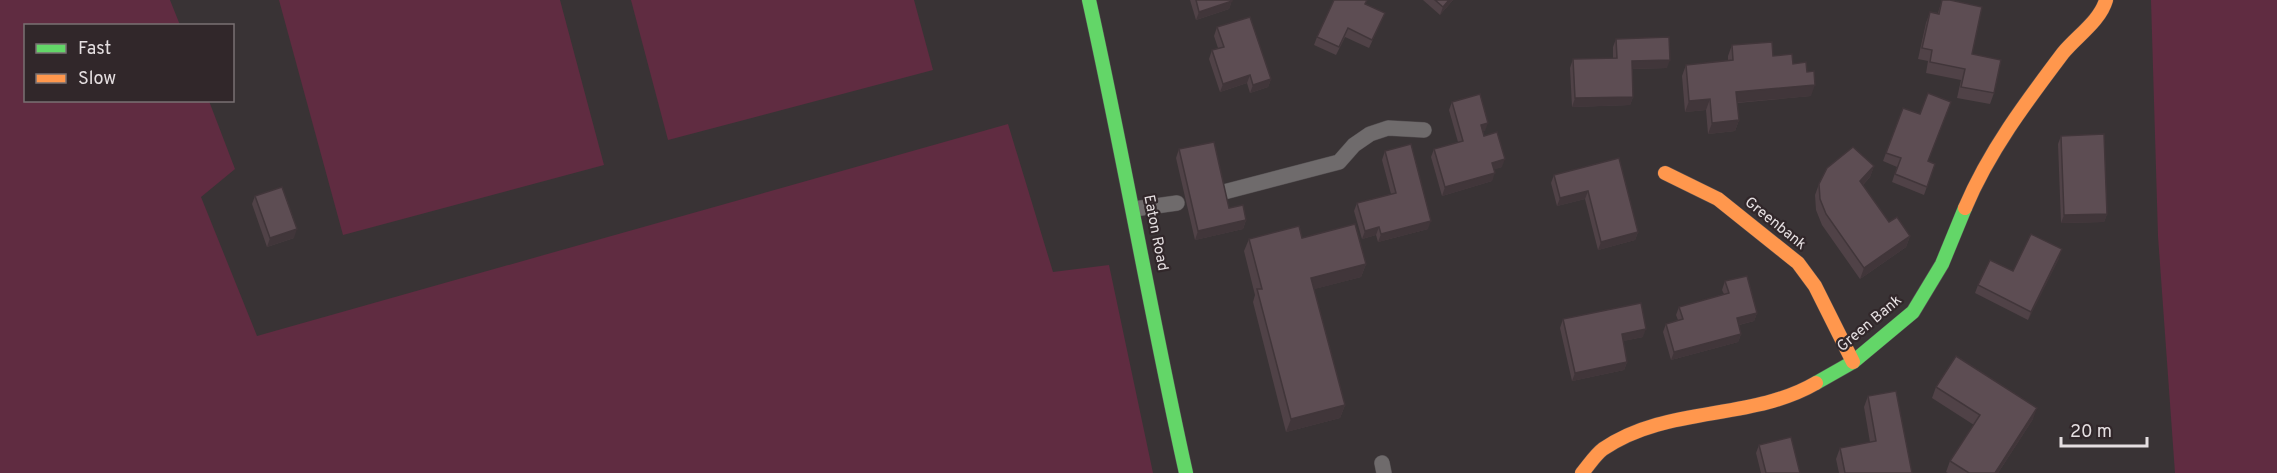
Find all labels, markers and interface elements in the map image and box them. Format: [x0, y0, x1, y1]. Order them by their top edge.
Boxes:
legend [24, 24, 234, 102]
text: Fast [78, 38, 111, 61]
text: Slow [78, 68, 116, 91]
street label: Eaton Road [1138, 193, 1172, 273]
street label: Greenbank [1740, 193, 1810, 255]
street label: Green Bank [1834, 291, 1906, 357]
scale bar [2061, 410, 2146, 448]
text: 20 m [2070, 421, 2112, 444]

